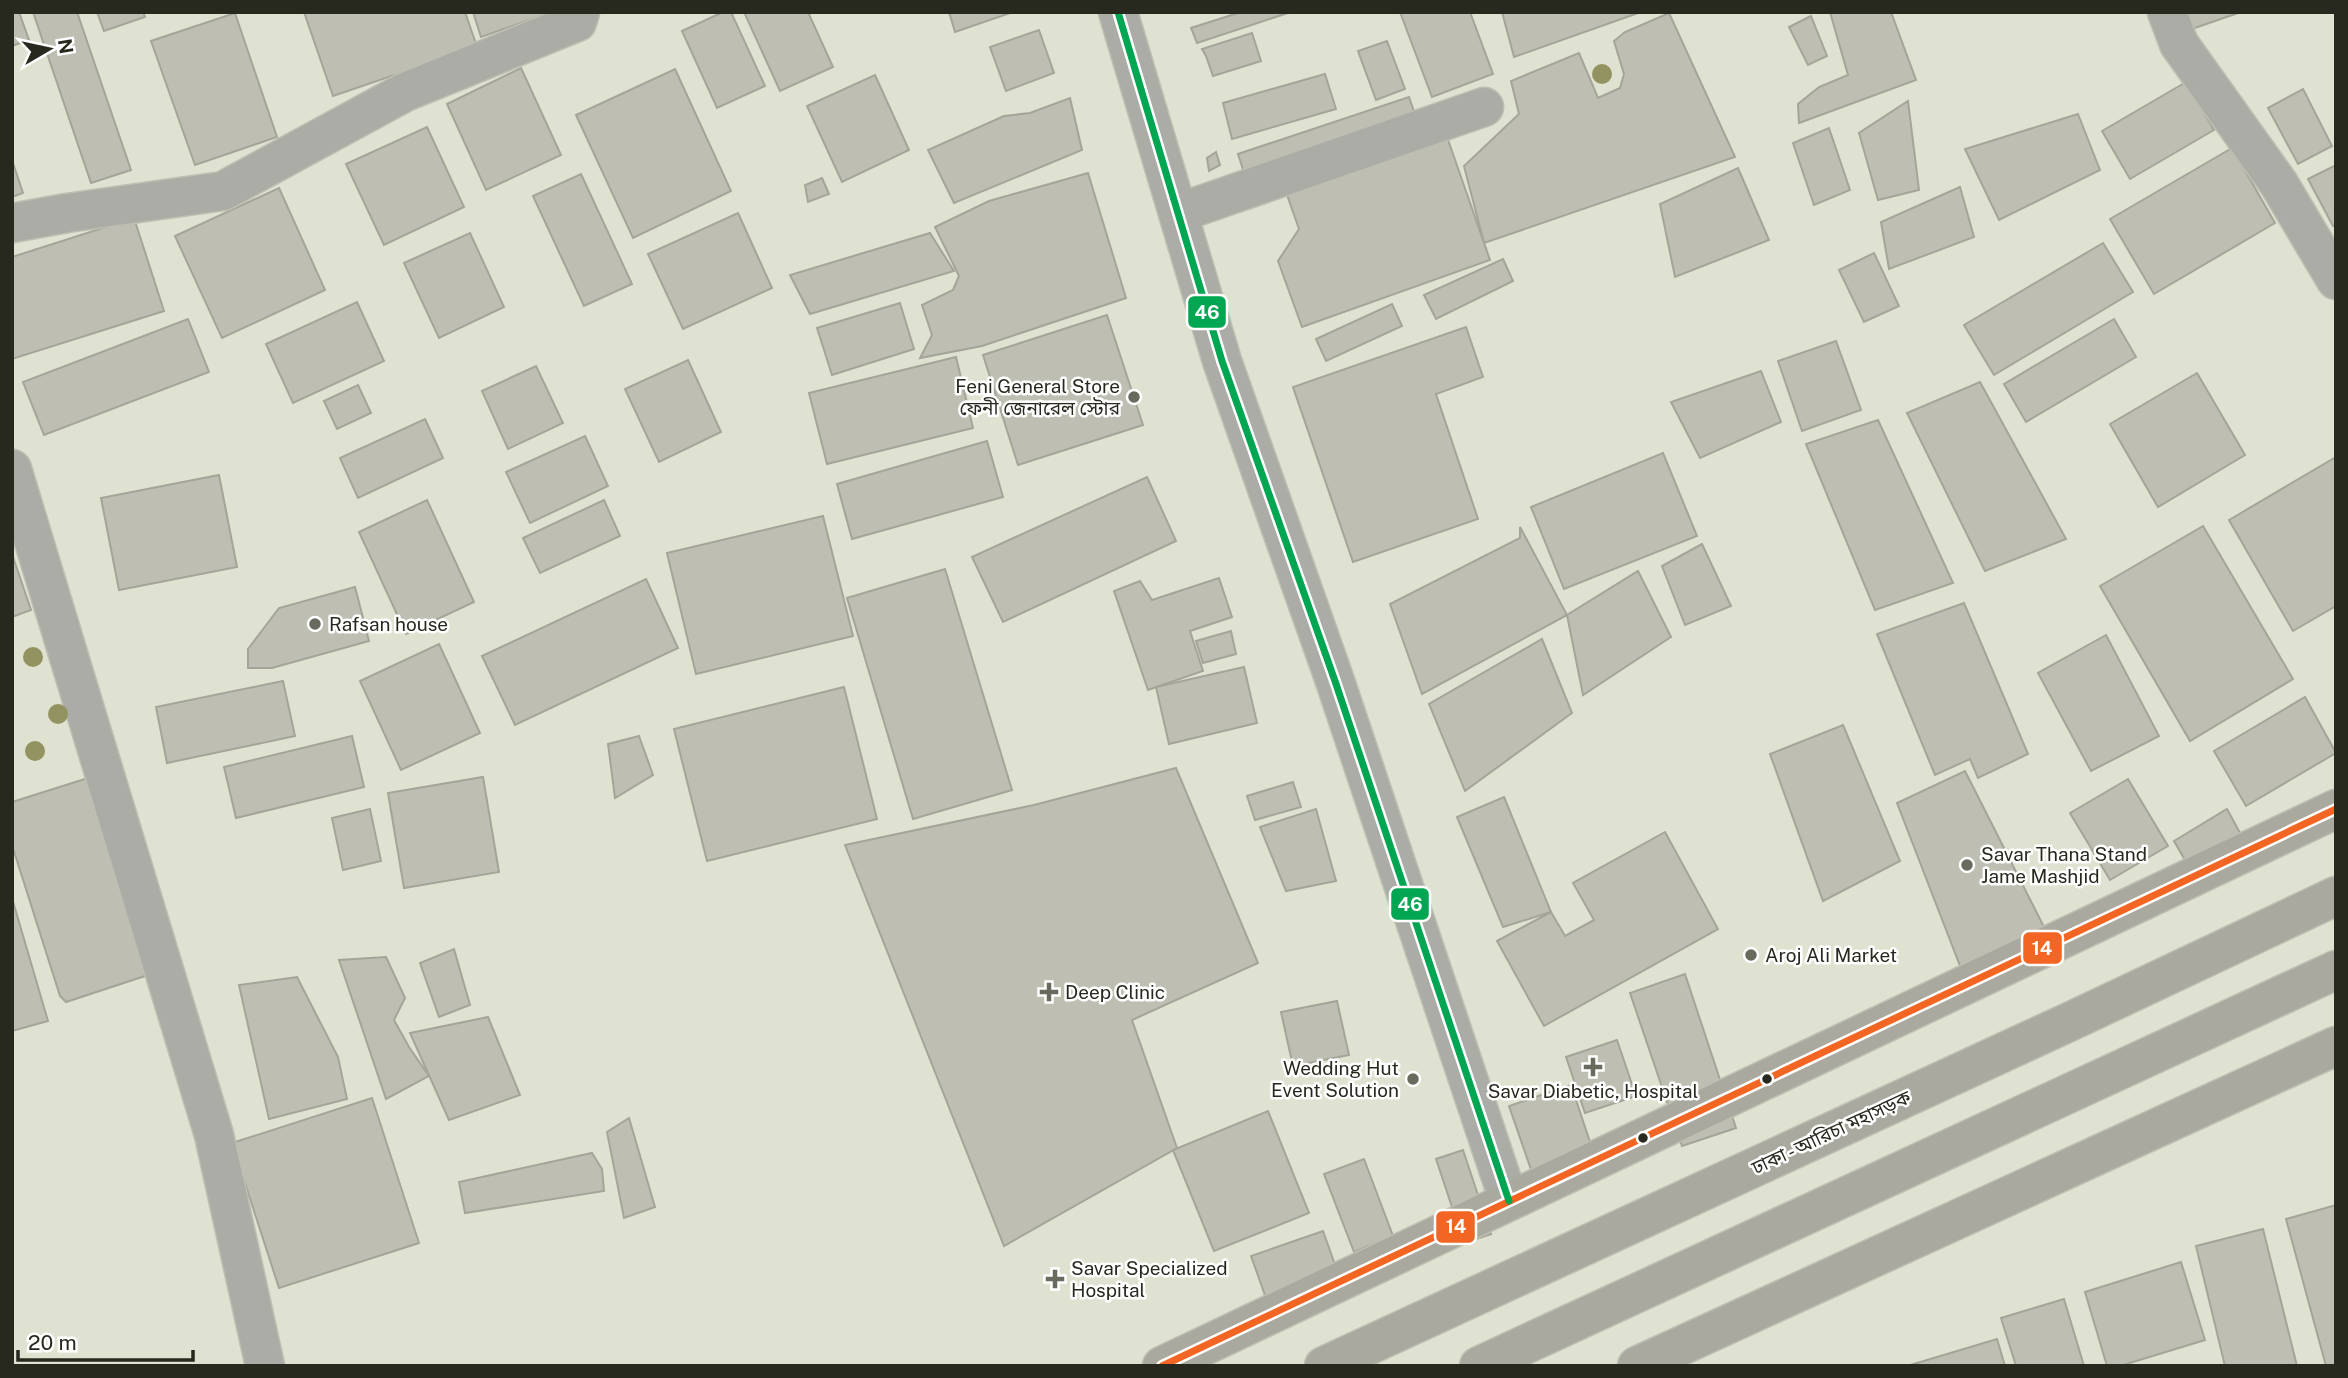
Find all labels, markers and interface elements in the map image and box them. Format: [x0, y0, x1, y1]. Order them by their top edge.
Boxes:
north arrow [14, 14, 84, 84]
text: N [54, 37, 78, 55]
line badge: 46 [1187, 295, 1227, 329]
text: 46 [1194, 301, 1220, 323]
place label: Feni General Store ফেনী জেনারেল স্টোর [955, 375, 1121, 419]
marker: Feni General Store ফেনী জেনারেল স্টোর [1126, 389, 1142, 405]
place label: Rafsan house [329, 613, 448, 635]
marker: Rafsan house [307, 616, 323, 632]
place label: Savar Thana Stand Jame Mashjid [1981, 843, 2147, 887]
marker: Savar Thana Stand Jame Mashjid [1959, 857, 1975, 873]
line badge: 46 [1390, 887, 1430, 921]
text: 46 [1397, 893, 1423, 915]
line badge: 14 [2022, 931, 2063, 965]
text: 14 [2032, 937, 2052, 959]
place label: Aroj Ali Market [1765, 944, 1897, 966]
marker: Aroj Ali Market [1743, 947, 1759, 963]
place label: Deep Clinic [1065, 981, 1165, 1003]
marker: Deep Clinic [1039, 982, 1059, 1002]
place label: Wedding Hut Event Solution [1271, 1057, 1399, 1101]
marker: Savar Diabetic, Hospital [1583, 1057, 1603, 1077]
marker: Wedding Hut Event Solution [1405, 1071, 1421, 1087]
unlabelled marker [1760, 1072, 1774, 1086]
place label: Savar Diabetic, Hospital [1488, 1080, 1698, 1102]
street label: ঢাকা - আরিচা মহাসড়ক [1747, 1085, 1915, 1179]
unlabelled marker [1636, 1131, 1650, 1145]
line badge: 14 [1435, 1210, 1476, 1244]
text: 14 [1446, 1215, 1466, 1237]
place label: Savar Specialized Hospital [1071, 1257, 1228, 1301]
marker: Savar Specialized Hospital [1045, 1269, 1065, 1289]
scale bar [18, 1318, 192, 1362]
text: 20 m [28, 1330, 77, 1355]

